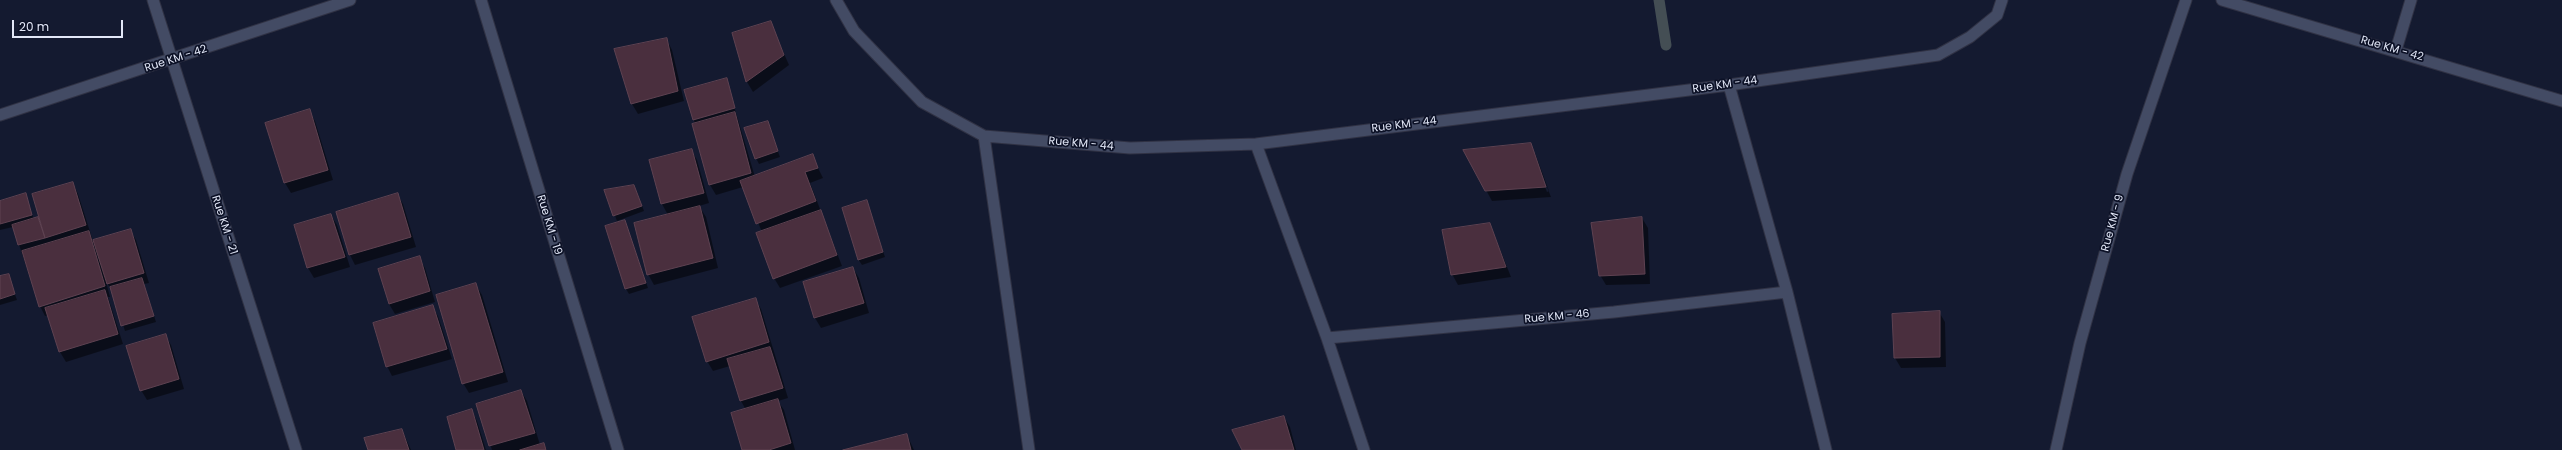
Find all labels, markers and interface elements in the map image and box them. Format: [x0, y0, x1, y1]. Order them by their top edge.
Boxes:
scale bar [14, 12, 125, 38]
text: 20 m [19, 18, 49, 35]
street label: Rue KM - 42 [2359, 34, 2425, 64]
street label: Rue KM - 42 [143, 43, 209, 75]
street label: Rue KM - 44 [1692, 74, 1758, 96]
street label: Rue KM - 44 [1371, 114, 1437, 136]
street label: Rue KM - 44 [1048, 135, 1114, 153]
street label: Rue KM - 19 [534, 193, 564, 257]
street label: Rue KM - 9 [2099, 193, 2127, 253]
street label: Rue KM - 21 [208, 194, 240, 256]
street label: Rue KM - 46 [1524, 308, 1590, 326]

